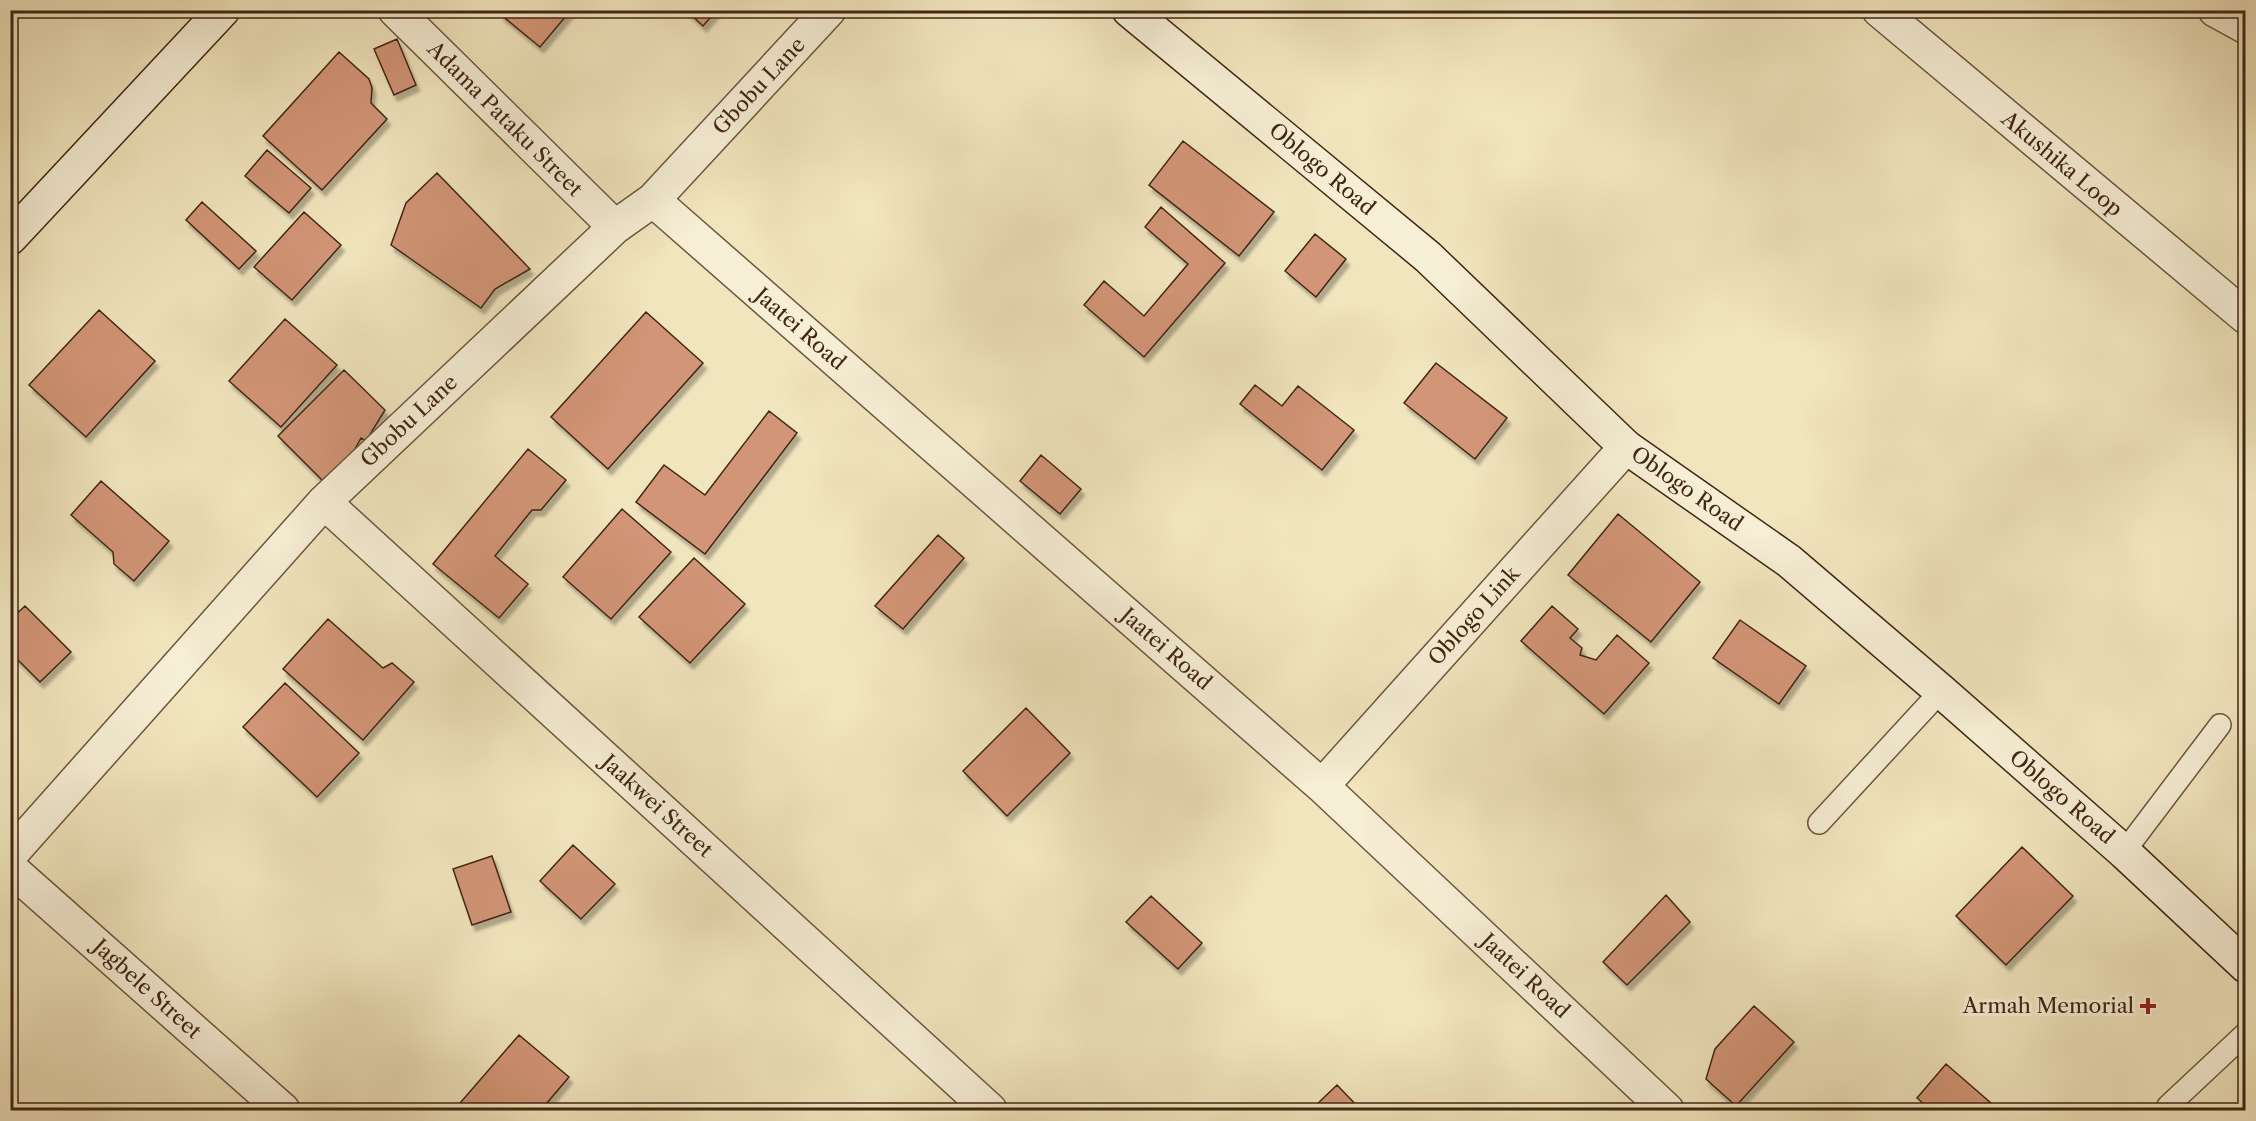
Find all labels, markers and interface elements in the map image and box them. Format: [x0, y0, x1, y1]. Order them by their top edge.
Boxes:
street label: Gbobu Lane [707, 32, 810, 139]
street label: Adama Pataku Street [422, 35, 588, 202]
street label: Akushika Loop [1996, 105, 2128, 221]
street label: Oblogo Road [1264, 117, 1381, 220]
street label: Jaatei Road [747, 280, 851, 375]
street label: Gbobu Lane [355, 369, 462, 472]
street label: Oblogo Road [1627, 441, 1748, 536]
street label: Oblogo Link [1423, 561, 1525, 670]
street label: Jaatei Road [1113, 600, 1217, 695]
street label: Oblogo Road [2005, 744, 2120, 849]
street label: Jaakwei Street [594, 747, 719, 862]
street label: Jaatei Road [1474, 926, 1575, 1023]
street label: Jagbele Street [86, 932, 207, 1044]
place label: Armah Memorial [1962, 993, 2134, 1018]
marker: Armah Memorial [2139, 997, 2157, 1015]

